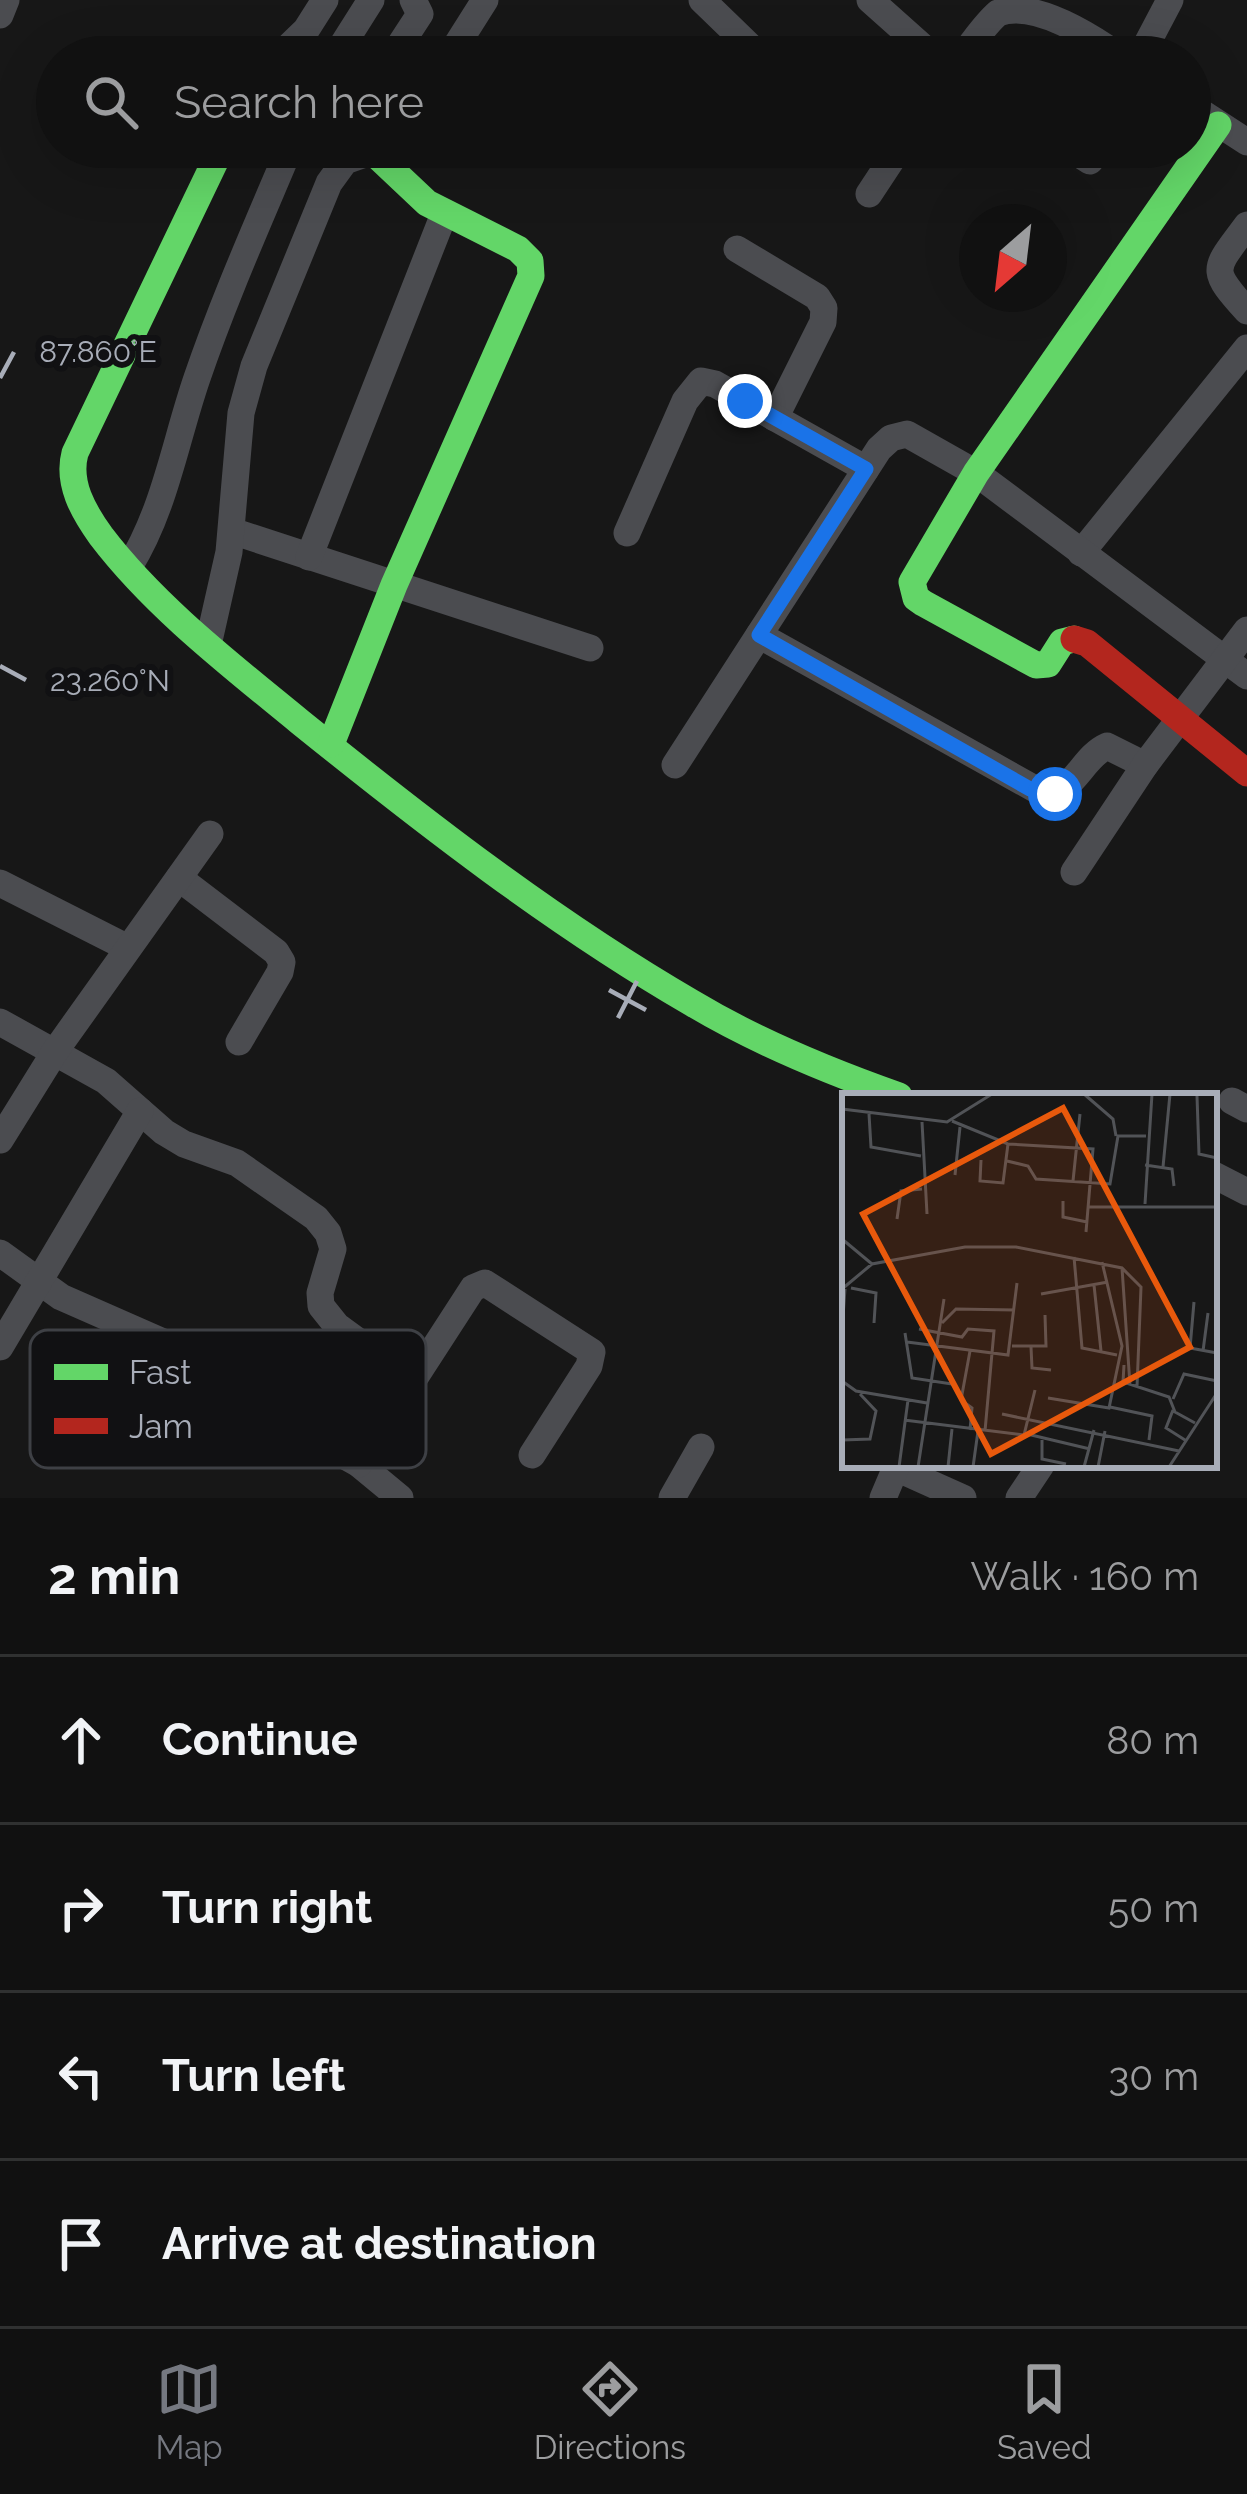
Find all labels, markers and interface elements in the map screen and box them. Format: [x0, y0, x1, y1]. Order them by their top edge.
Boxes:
search box [36, 36, 1211, 168]
icon: search [78, 69, 144, 135]
text: Search here [174, 76, 424, 129]
north arrow [959, 204, 1067, 312]
text: 87.860°E [39, 334, 157, 369]
route end [718, 374, 772, 428]
text: 23.260°N [50, 663, 170, 698]
route start [1028, 767, 1082, 821]
inset map [842, 1093, 1217, 1468]
legend [30, 1330, 426, 1468]
text: Fast [129, 1353, 191, 1392]
text: Jam [129, 1407, 193, 1446]
text: 2 min [48, 1546, 180, 1606]
text: Walk · 160 m [971, 1553, 1199, 1599]
icon: ahead [48, 1707, 114, 1773]
text: Continue [162, 1713, 358, 1766]
text: 80 m [1106, 1717, 1199, 1763]
icon: right [48, 1875, 114, 1941]
text: Turn right [162, 1881, 372, 1934]
text: 50 m [1108, 1885, 1199, 1931]
icon: left [48, 2043, 114, 2109]
text: Turn left [162, 2049, 345, 2102]
text: 30 m [1109, 2053, 1199, 2099]
icon: arrive [48, 2211, 114, 2277]
text: Arrive at destination [162, 2217, 597, 2270]
tab: Map [156, 2356, 223, 2467]
tab: Directions [534, 2356, 686, 2467]
tab: Saved [997, 2356, 1091, 2467]

